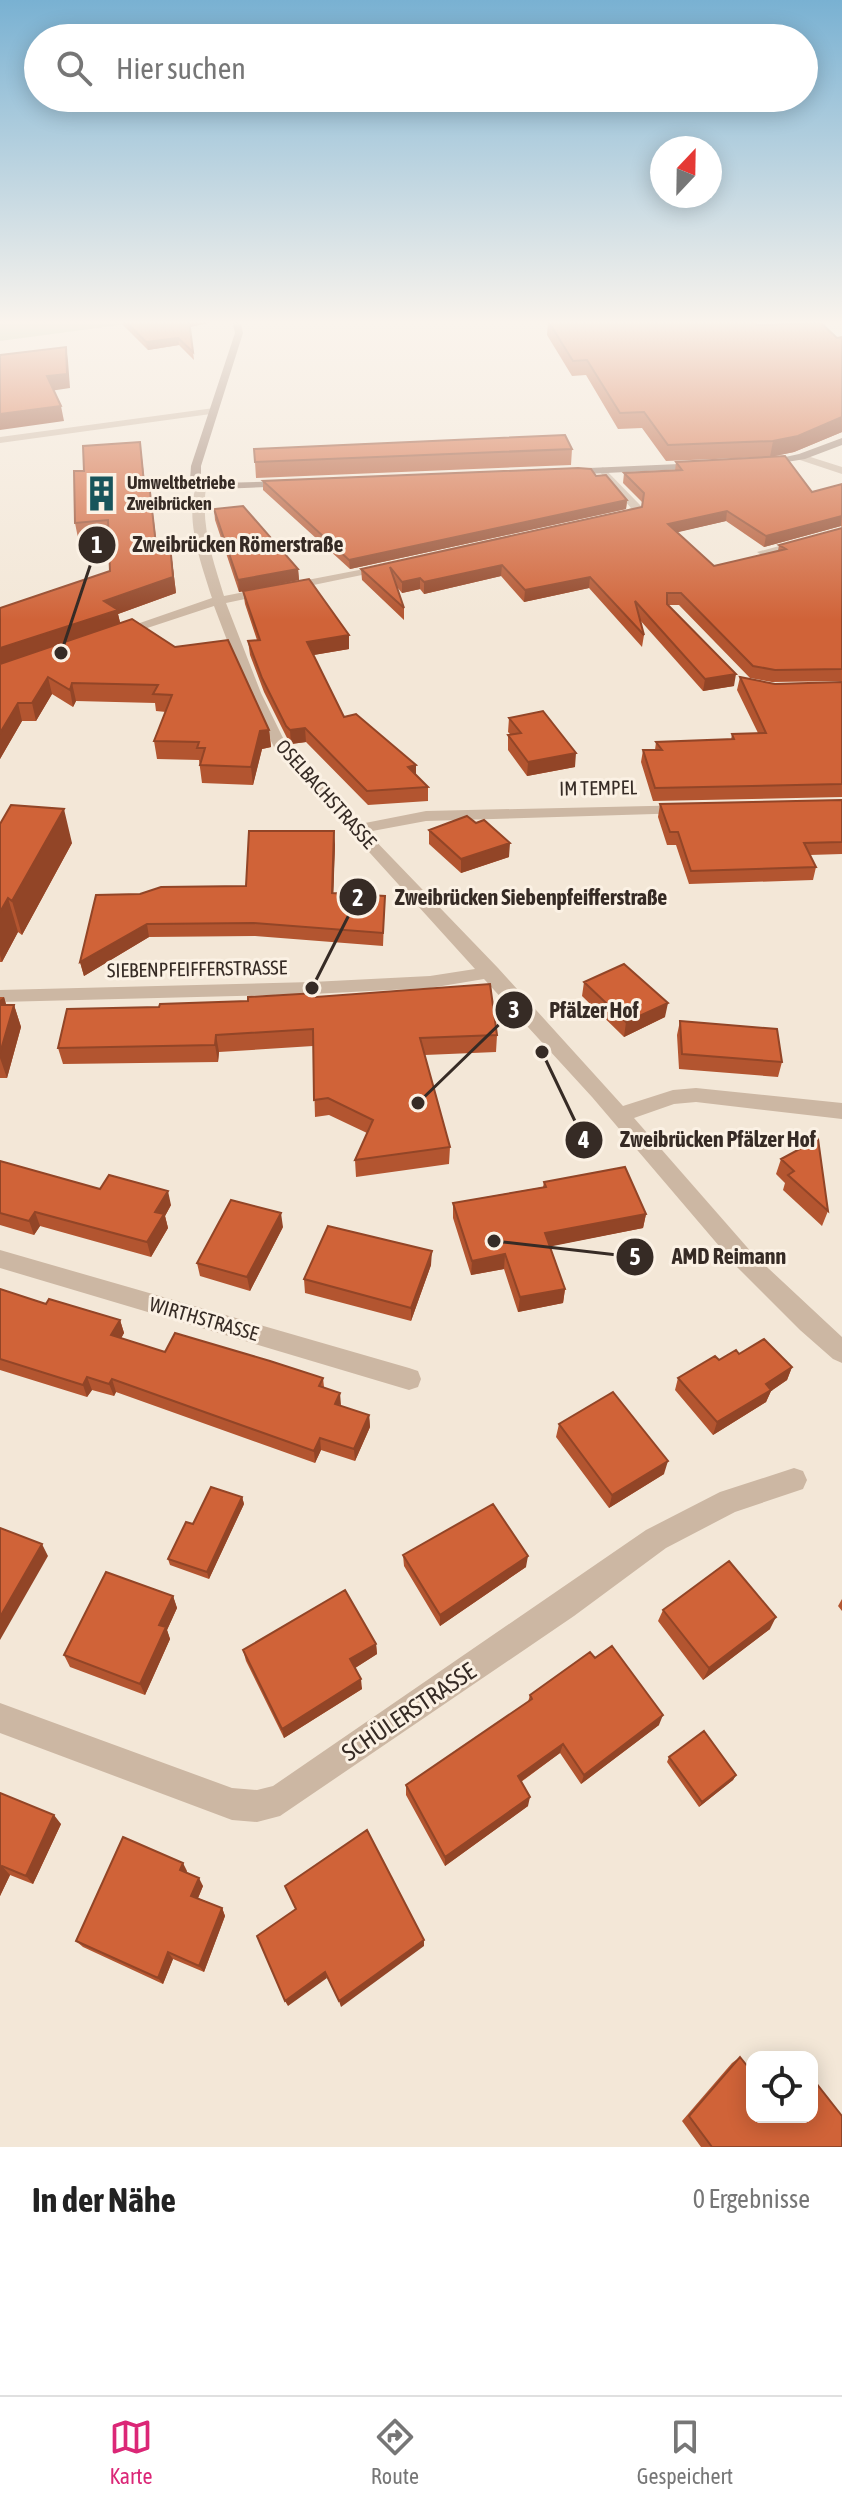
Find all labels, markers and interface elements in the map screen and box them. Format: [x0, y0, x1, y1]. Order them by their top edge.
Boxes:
search box [24, 24, 818, 112]
icon: search [52, 46, 96, 90]
text: Hier suchen [116, 51, 246, 85]
north arrow [650, 136, 722, 208]
place label: Umweltbetriebe Zweibrücken [127, 472, 236, 514]
building icon: Umweltbetriebe Zweibrücken [82, 474, 120, 512]
callout: Zweibrücken Römerstraße [77, 522, 360, 568]
text: 1 [91, 531, 103, 558]
text: Zweibrücken Römerstraße [133, 531, 343, 557]
street label: OSELBACHSTRASSE [271, 734, 382, 853]
street label: IM TEMPEL [559, 775, 637, 800]
callout: Zweibrücken Siebenpfeifferstraße [338, 874, 683, 920]
text: 2 [352, 884, 364, 911]
text: Zweibrücken Siebenpfeifferstraße [395, 884, 667, 910]
street label: SIEBENPFEIFFERSTRASSE [107, 955, 288, 982]
callout: Pfälzer Hof [494, 987, 655, 1033]
text: 3 [508, 996, 520, 1023]
text: Pfälzer Hof [549, 997, 640, 1023]
callout: Zweibrücken Pfälzer Hof [564, 1117, 832, 1163]
text: 4 [577, 1126, 590, 1153]
text: Zweibrücken Pfälzer Hof [620, 1126, 817, 1152]
callout: AMD Reimann [615, 1234, 802, 1280]
text: 5 [629, 1243, 641, 1270]
text: AMD Reimann [671, 1243, 786, 1269]
street label: WIRTHSTRASSE [147, 1292, 262, 1345]
street label: SCHÜLERSTRASSE [337, 1657, 481, 1766]
map controls [746, 2051, 818, 2123]
button: locate [746, 2051, 818, 2123]
text: In der Nähe [32, 2180, 176, 2219]
text: 0 Ergebnisse [693, 2184, 810, 2214]
tab: Karte [109, 2415, 153, 2489]
tab: Route [371, 2415, 419, 2489]
tab: Gespeichert [637, 2415, 733, 2489]

